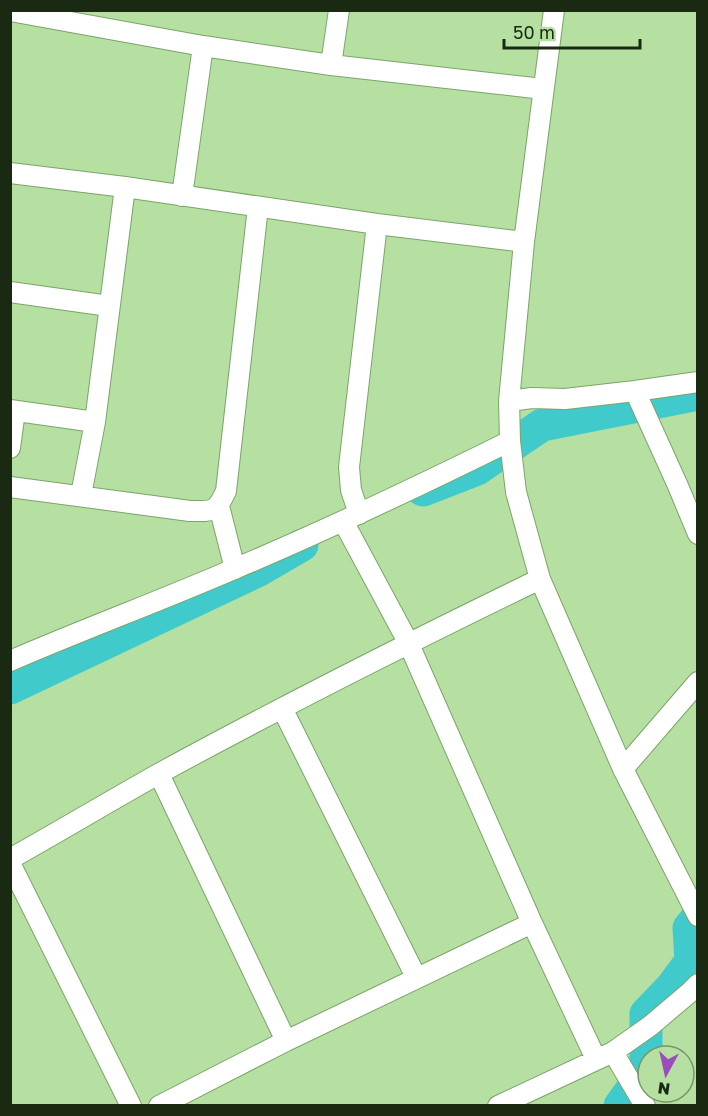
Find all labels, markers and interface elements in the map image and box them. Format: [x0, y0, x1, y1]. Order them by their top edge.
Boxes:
scale bar [504, 12, 640, 50]
text: 50 m [513, 21, 555, 43]
north arrow [636, 1044, 696, 1104]
text: N [656, 1078, 671, 1100]

